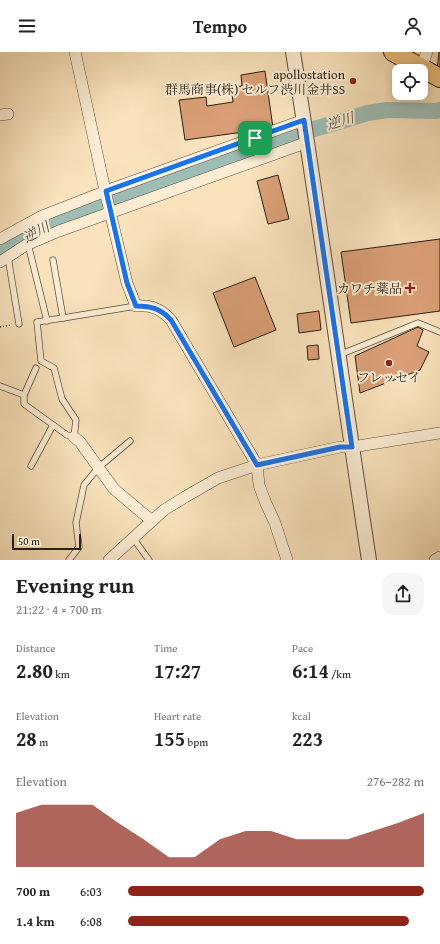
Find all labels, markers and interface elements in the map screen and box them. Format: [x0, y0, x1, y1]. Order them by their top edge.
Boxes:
text: Tempo [193, 13, 247, 40]
icon: menu [16, 15, 38, 37]
icon: person [402, 15, 424, 37]
map controls [392, 64, 428, 100]
button: locate [392, 64, 428, 100]
place label: apollostation 群馬商事(株) セルフ渋川金井SS [165, 65, 346, 99]
marker: apollostation 群馬商事(株) セルフ渋川金井SS [348, 76, 358, 86]
water label: 逆川 [324, 107, 358, 135]
pin [238, 121, 272, 155]
icon: arrive [244, 127, 266, 149]
water label: 逆川 [19, 216, 55, 247]
place label: カワチ薬品 [337, 279, 402, 298]
marker: カワチ薬品 [405, 283, 415, 293]
marker: フレッセイ [384, 358, 394, 368]
place label: フレッセイ [357, 368, 421, 387]
scale bar [12, 532, 81, 551]
text: 50 m [18, 533, 40, 549]
text: Evening run [16, 569, 134, 601]
button: share [382, 573, 424, 615]
text: 21:22 · 4 × 700 m [16, 600, 102, 619]
text: Distance [16, 640, 55, 656]
text: Time [154, 640, 177, 656]
text: Pace [292, 640, 313, 656]
text: 2.80 [16, 656, 53, 685]
text: 17:27 [154, 656, 201, 685]
text: 6:14 [292, 656, 329, 685]
text: km [53, 666, 70, 682]
text: /km [329, 666, 351, 682]
text: Elevation [16, 708, 59, 724]
text: Heart rate [154, 708, 201, 724]
text: kcal [292, 708, 311, 724]
text: 28 [16, 724, 37, 753]
text: 155 [154, 724, 185, 753]
text: 223 [292, 724, 323, 753]
text: m [37, 734, 48, 750]
text: bpm [185, 734, 208, 750]
text: Elevation [16, 772, 67, 791]
text: 276–282 m [367, 772, 424, 791]
text: 700 m [16, 882, 50, 901]
text: 6:03 [80, 882, 102, 901]
text: 1.4 km [16, 912, 55, 931]
text: 6:08 [80, 912, 102, 931]

